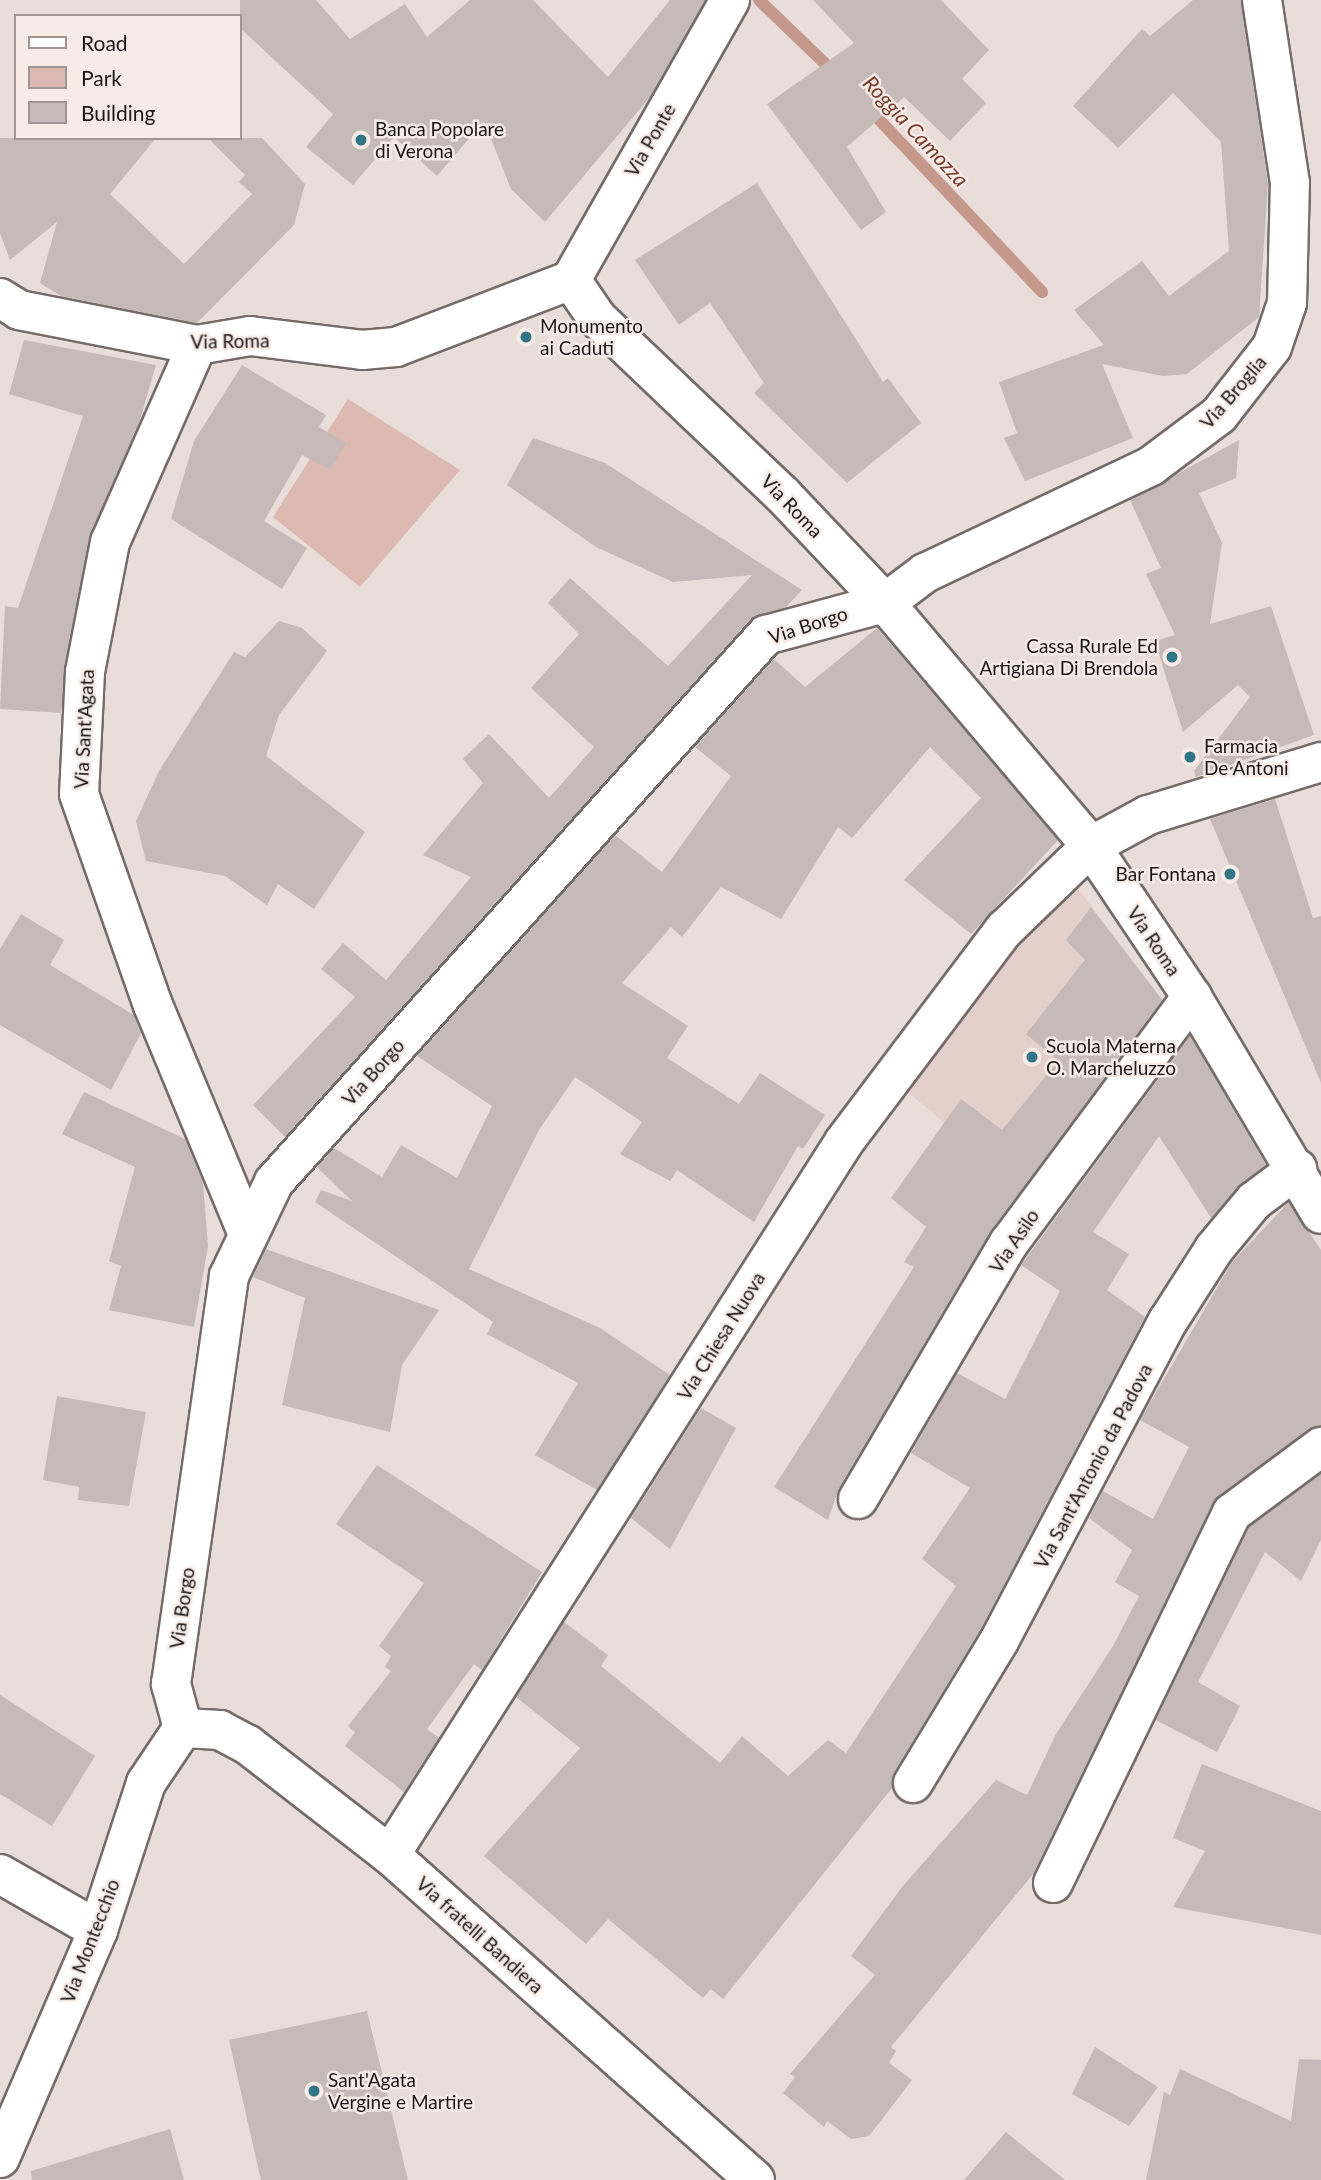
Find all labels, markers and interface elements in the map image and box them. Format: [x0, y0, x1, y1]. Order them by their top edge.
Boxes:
legend [14, 14, 242, 140]
text: Road [81, 30, 128, 55]
text: Park [81, 65, 122, 90]
water label: Roggia Camozza [858, 70, 974, 192]
street label: Via Ponte [620, 99, 680, 181]
text: Building [81, 100, 156, 125]
place label: Banca Popolare di Verona [375, 118, 504, 162]
marker: Banca Popolare di Verona [353, 132, 369, 148]
place label: Monumento ai Caduti [540, 315, 643, 359]
street label: Via Roma [190, 329, 270, 353]
marker: Monumento ai Caduti [518, 329, 534, 345]
street label: Via Broglia [1195, 351, 1271, 433]
street label: Via Roma [756, 470, 828, 542]
street label: Via Borgo [766, 602, 850, 648]
place label: Cassa Rurale Ed Artigiana Di Brendola [980, 635, 1158, 679]
marker: Cassa Rurale Ed Artigiana Di Brendola [1164, 649, 1180, 665]
street label: Via Sant'Agata [69, 669, 99, 789]
place label: Farmacia De Antoni [1204, 735, 1289, 779]
marker: Farmacia De Antoni [1182, 749, 1198, 765]
place label: Bar Fontana [1115, 863, 1216, 885]
marker: Bar Fontana [1222, 866, 1238, 882]
street label: Via Roma [1123, 902, 1185, 980]
street label: Via Borgo [337, 1034, 409, 1110]
place label: Scuola Materna O. Marcheluzzo [1046, 1035, 1176, 1079]
marker: Scuola Materna O. Marcheluzzo [1024, 1049, 1040, 1065]
street label: Via Asilo [984, 1205, 1044, 1277]
street label: Via Chiesa Nuova [672, 1268, 770, 1404]
street label: Via Sant'Antonio da Padova [1029, 1360, 1157, 1572]
street label: Via Borgo [165, 1566, 199, 1650]
street label: Via fratelli Bandiera [412, 1872, 548, 1998]
street label: Via Montecchio [56, 1876, 124, 2006]
place label: Sant'Agata Vergine e Martire [328, 2069, 473, 2113]
marker: Sant'Agata Vergine e Martire [306, 2083, 322, 2099]

